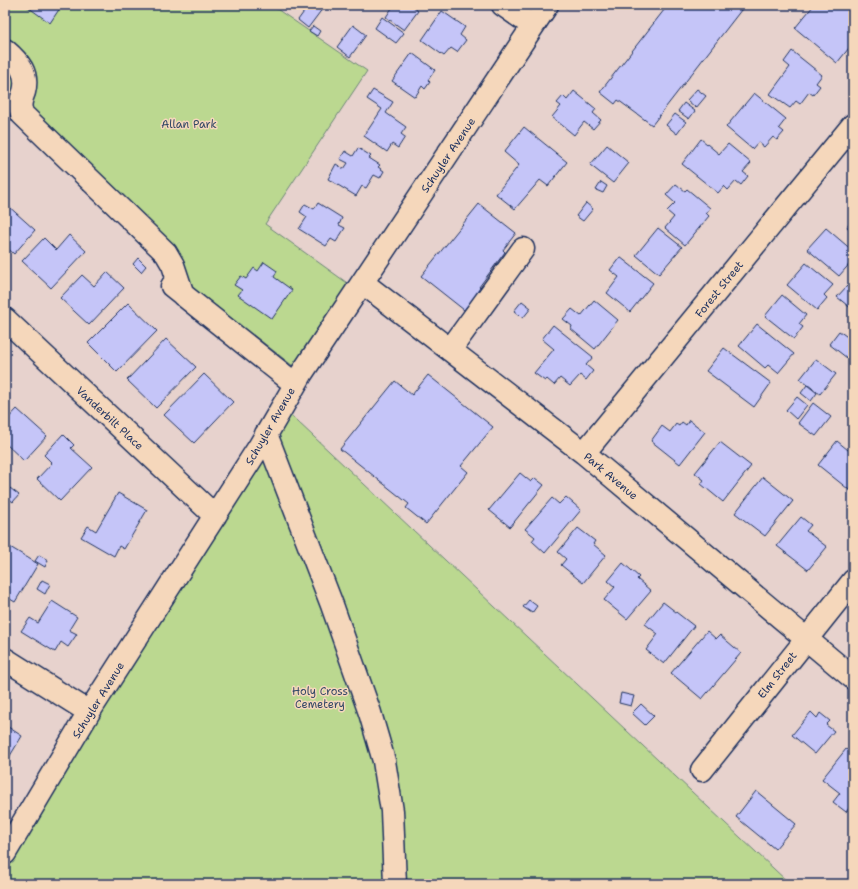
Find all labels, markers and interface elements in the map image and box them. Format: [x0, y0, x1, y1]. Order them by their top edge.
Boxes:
street label: Schuyler Avenue [418, 115, 479, 196]
park label: Allan Park [161, 117, 217, 132]
street label: Forest Street [692, 258, 747, 321]
street label: Vanderbilt Place [73, 383, 147, 454]
street label: Schuyler Avenue [242, 385, 299, 468]
street label: Park Avenue [581, 449, 641, 503]
street label: Elm Street [754, 649, 801, 702]
street label: Schuyler Avenue [69, 659, 128, 741]
park label: Holy Cross Cemetery [292, 684, 348, 712]

